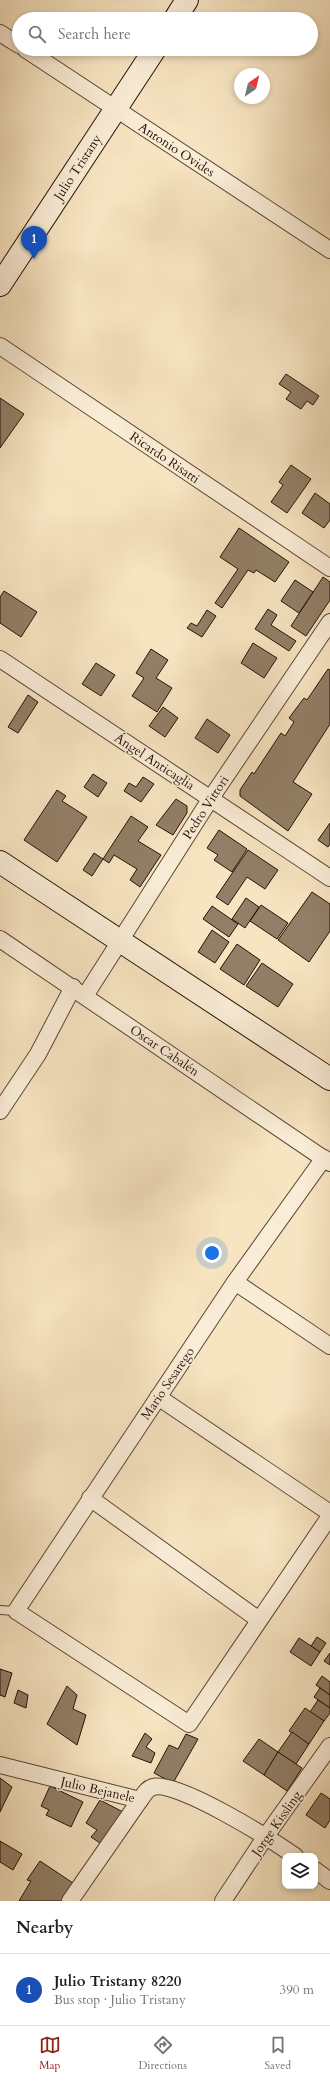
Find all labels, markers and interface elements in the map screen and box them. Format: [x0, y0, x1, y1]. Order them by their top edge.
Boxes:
search box [12, 12, 318, 56]
icon: search [26, 23, 48, 45]
text: Search here [58, 24, 131, 44]
north arrow [234, 68, 270, 104]
street label: Antonio Ovides [135, 118, 218, 181]
street label: Julio Tristany [49, 131, 106, 206]
pin: 1 [21, 226, 47, 259]
street label: Ricardo Risatti [126, 428, 203, 488]
street label: Ángel Anticaglia [111, 729, 198, 795]
street label: Pedro Vittori [179, 772, 233, 843]
street label: Oscar Cabalén [126, 1021, 203, 1081]
your location [202, 1243, 222, 1263]
street label: Mario Sesarego [137, 1344, 199, 1423]
street label: Julio Bejanele [57, 1772, 137, 1807]
street label: Jorge Kissling [246, 1786, 307, 1862]
map controls [282, 1853, 318, 1889]
button: layers [282, 1853, 318, 1889]
text: Nearby [16, 1916, 73, 1939]
text: Julio Tristany 8220 [54, 1971, 181, 1991]
text: 1 [26, 1981, 32, 1999]
text: 390 m [280, 1981, 314, 1999]
text: Bus stop · Julio Tristany [54, 1991, 186, 2009]
tab: Map [39, 2034, 61, 2073]
tab: Directions [138, 2034, 187, 2073]
tab: Saved [265, 2034, 291, 2073]

